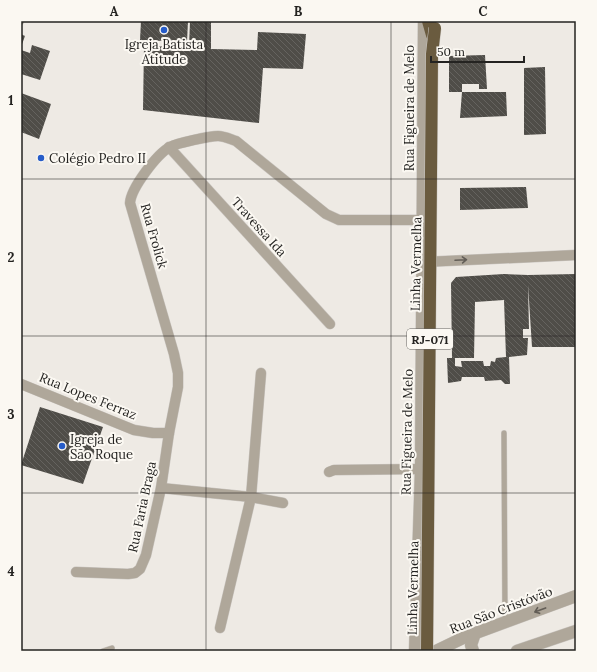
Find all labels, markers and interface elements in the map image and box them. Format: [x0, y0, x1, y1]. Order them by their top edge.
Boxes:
text: A [110, 3, 119, 20]
text: B [294, 3, 303, 20]
text: C [479, 3, 488, 20]
marker: Igreja Batista Atitude [159, 25, 169, 35]
place label: Igreja Batista Atitude [125, 36, 204, 68]
scale bar [431, 38, 524, 64]
street label: Rua Figueira de Melo [401, 44, 418, 171]
text: 50 m [437, 44, 465, 59]
text: 1 [8, 92, 14, 109]
place label: Colégio Pedro II [49, 150, 146, 167]
marker: Colégio Pedro II [36, 153, 46, 163]
street label: Travessa Ida [228, 194, 290, 261]
street label: Rua Frolick [137, 201, 171, 271]
street label: Linha Vermelha [407, 216, 425, 311]
text: 2 [8, 249, 15, 266]
one-way arrow [454, 257, 467, 264]
road number: RJ-071 [407, 329, 453, 349]
street label: Rua Figueira de Melo [397, 368, 417, 495]
street label: Rua Lopes Ferraz [37, 369, 140, 423]
text: 3 [7, 406, 15, 423]
place label: Igreja de São Roque [70, 431, 133, 463]
marker: Igreja de São Roque [57, 441, 67, 451]
street label: Rua Faria Braga [124, 460, 160, 554]
street label: Linha Vermelha [404, 540, 422, 635]
text: 4 [7, 563, 15, 580]
street label: Rua São Cristóvão [447, 582, 555, 637]
one-way arrow [533, 607, 546, 614]

